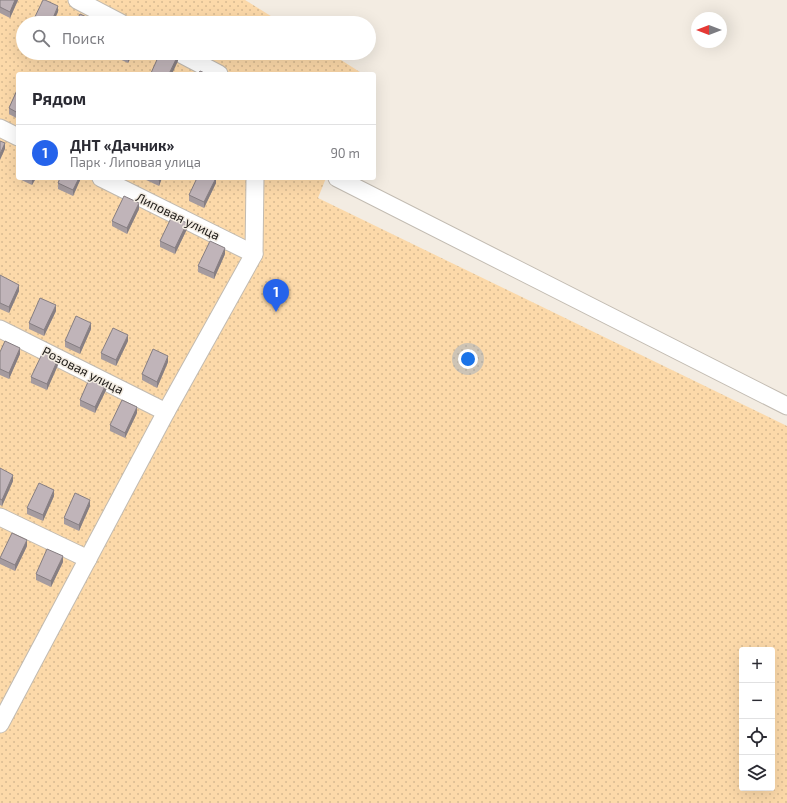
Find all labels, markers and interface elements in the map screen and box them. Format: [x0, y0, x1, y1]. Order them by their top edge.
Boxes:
north arrow [691, 12, 727, 48]
search box [16, 16, 376, 60]
icon: search [30, 27, 52, 49]
text: Поиск [62, 29, 105, 47]
text: Рядом [32, 88, 86, 108]
text: ДНТ «Дачник» [70, 136, 174, 154]
text: 1 [42, 145, 48, 161]
text: 90 m [330, 145, 360, 161]
text: Парк · Липовая улица [70, 154, 201, 170]
street label: Липовая улица [133, 189, 223, 243]
pin: 1 [263, 279, 289, 312]
street label: Розовая улица [40, 343, 126, 397]
your location [458, 349, 478, 369]
map controls [739, 647, 775, 791]
button: + [739, 647, 775, 683]
button: − [739, 683, 775, 719]
button: locate [739, 719, 775, 755]
button: layers [739, 755, 775, 791]

